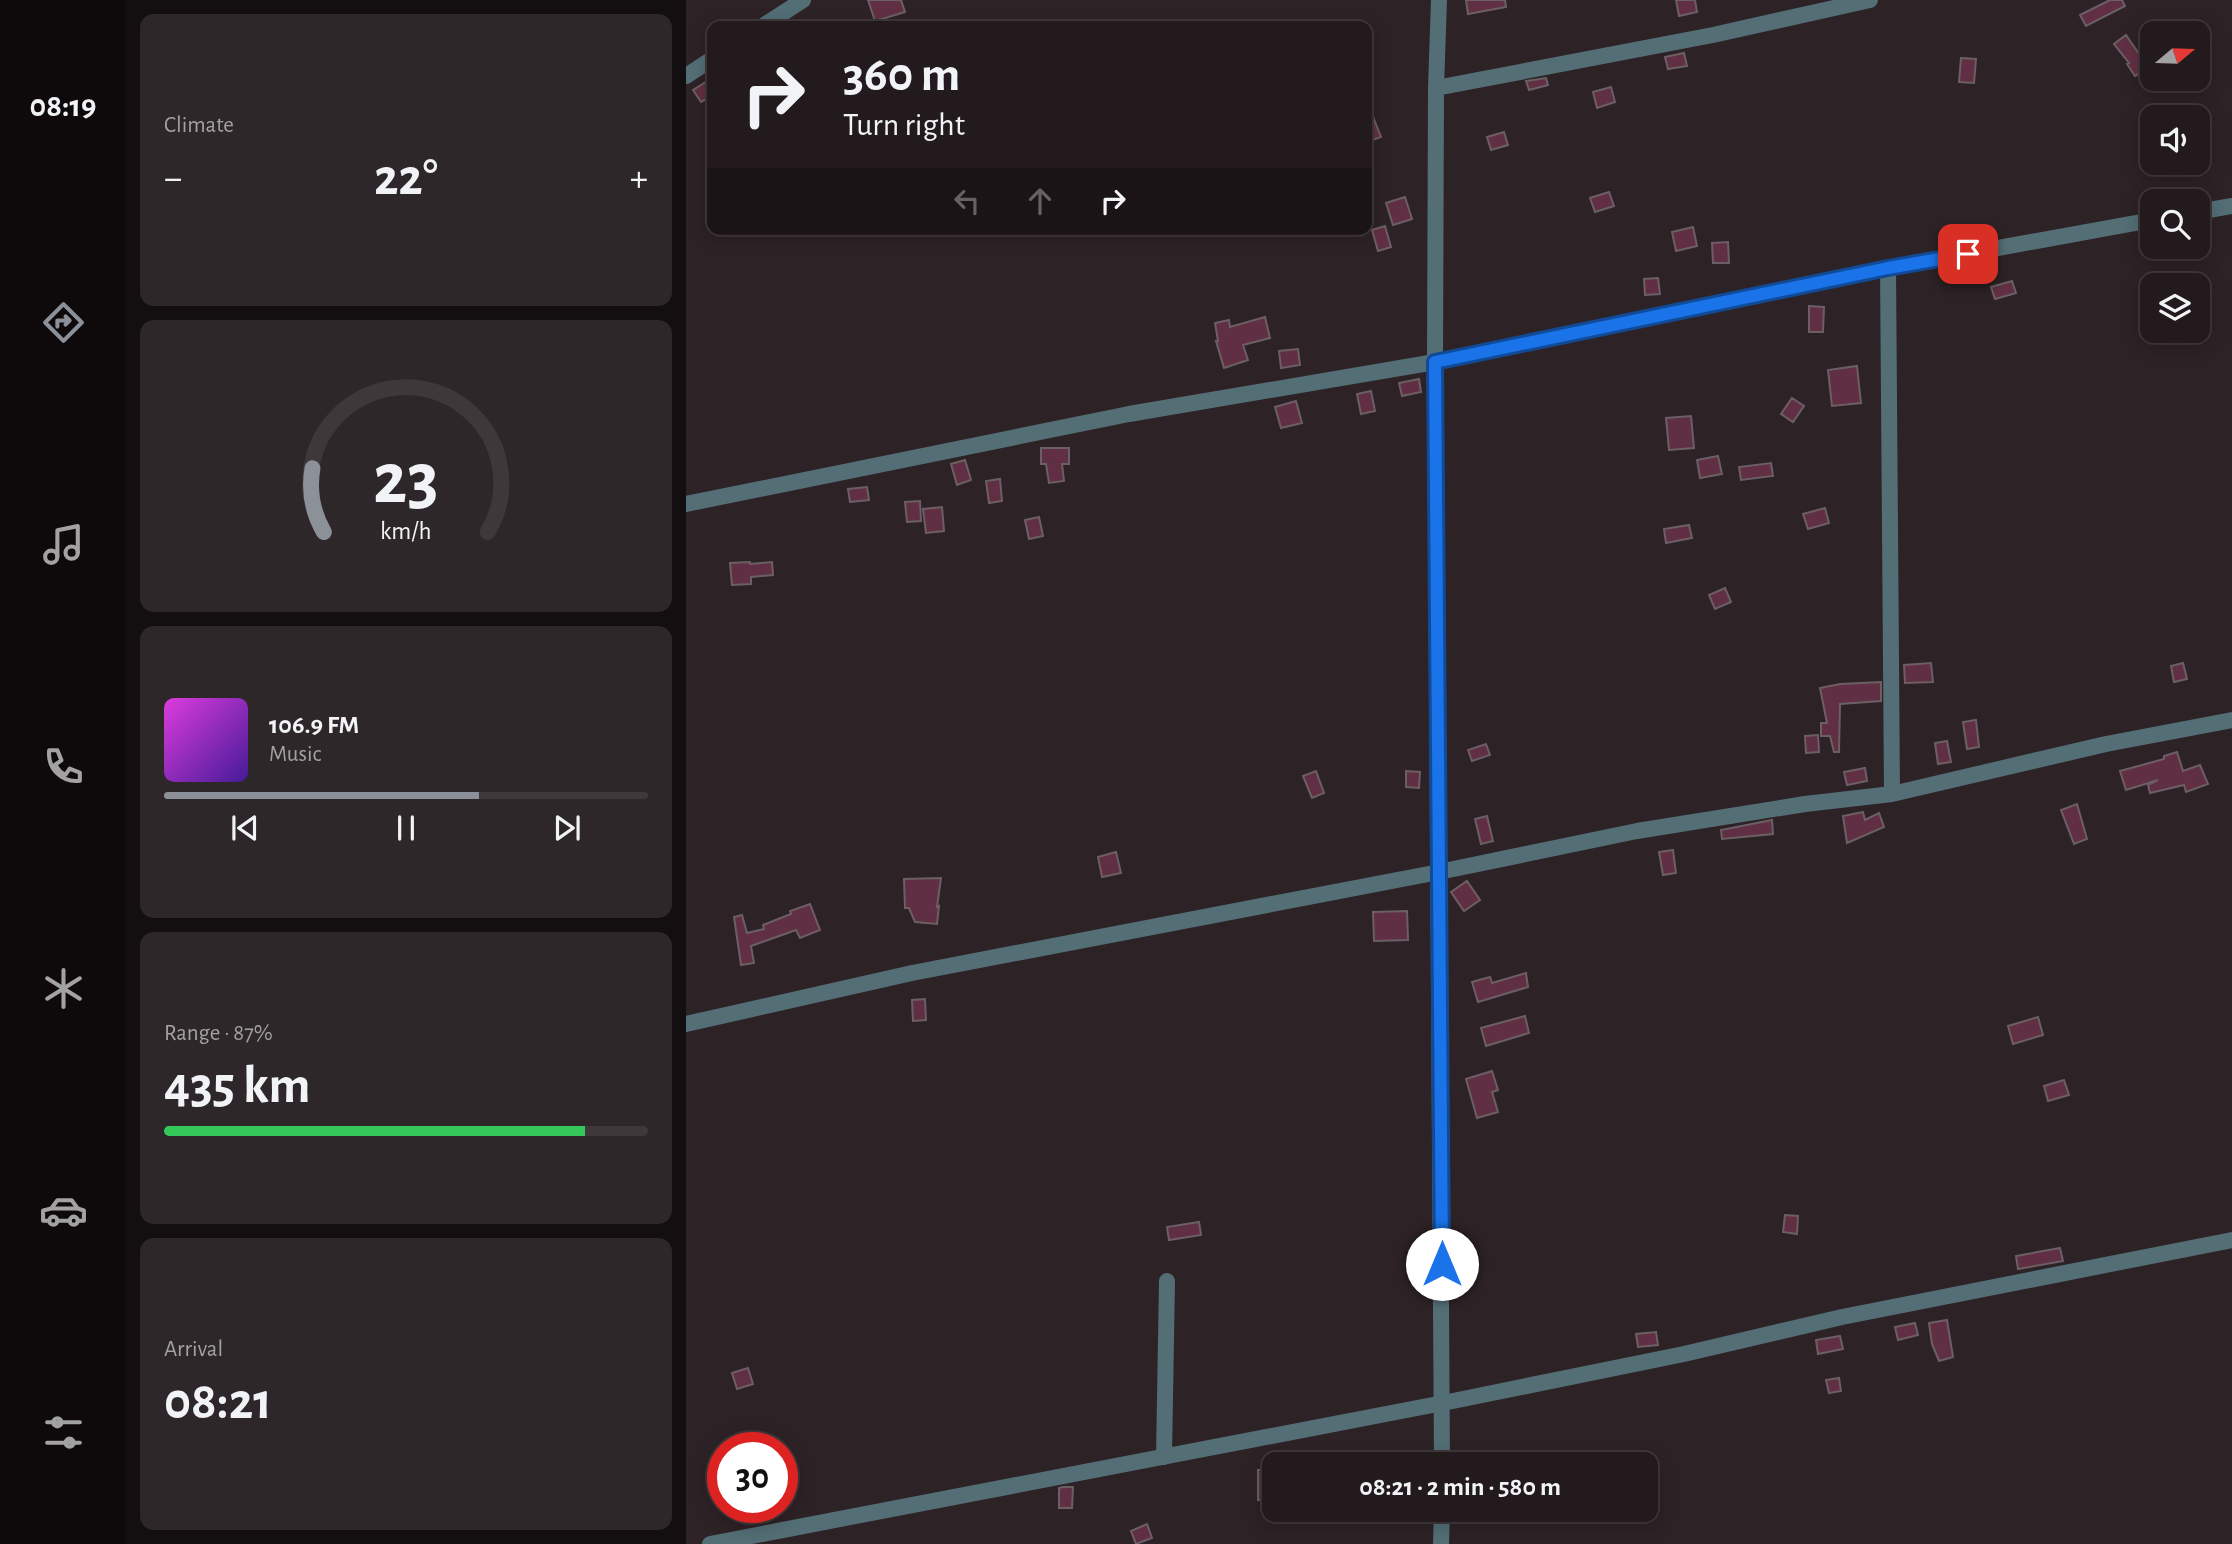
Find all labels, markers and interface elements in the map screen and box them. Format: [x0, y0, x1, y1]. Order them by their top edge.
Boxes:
north arrow [2140, 21, 2210, 91]
map controls [2140, 21, 2210, 343]
icon: right [728, 49, 819, 140]
text: 360 m [843, 51, 960, 100]
text: 08:19 [30, 90, 96, 122]
button: sound [2140, 105, 2210, 175]
text: Turn right [843, 109, 965, 141]
text: Climate [164, 114, 234, 137]
text: 22° [374, 152, 438, 204]
text: − [164, 160, 182, 198]
text: + [630, 160, 648, 198]
icon: left [948, 182, 986, 220]
icon: ahead [1021, 182, 1059, 220]
icon: right [1094, 182, 1132, 220]
button: search [2140, 189, 2210, 259]
pin [1938, 224, 1998, 284]
icon: arrive [1949, 235, 1987, 273]
button: layers [2140, 273, 2210, 343]
icon: directions [39, 298, 88, 347]
text: 23 [373, 444, 439, 517]
text: km/h [380, 519, 432, 544]
icon: music [39, 520, 88, 569]
text: 106.9 FM [269, 712, 359, 738]
icon: phone [39, 742, 88, 791]
text: Music [269, 743, 321, 766]
icon: previous [226, 809, 264, 847]
icon: pause [387, 809, 425, 847]
icon: next [548, 809, 586, 847]
icon: climate [39, 964, 88, 1013]
text: Range · 87% [164, 1022, 273, 1045]
text: 435 km [164, 1060, 311, 1112]
icon: car [39, 1186, 88, 1235]
position arrow [1405, 1227, 1479, 1301]
text: Arrival [164, 1338, 223, 1361]
text: 08:21 [164, 1376, 272, 1428]
icon: filters [39, 1408, 88, 1457]
speed limit sign: 30 [707, 1432, 798, 1523]
text: 08:21 · 2 min · 580 m [1359, 1474, 1561, 1500]

